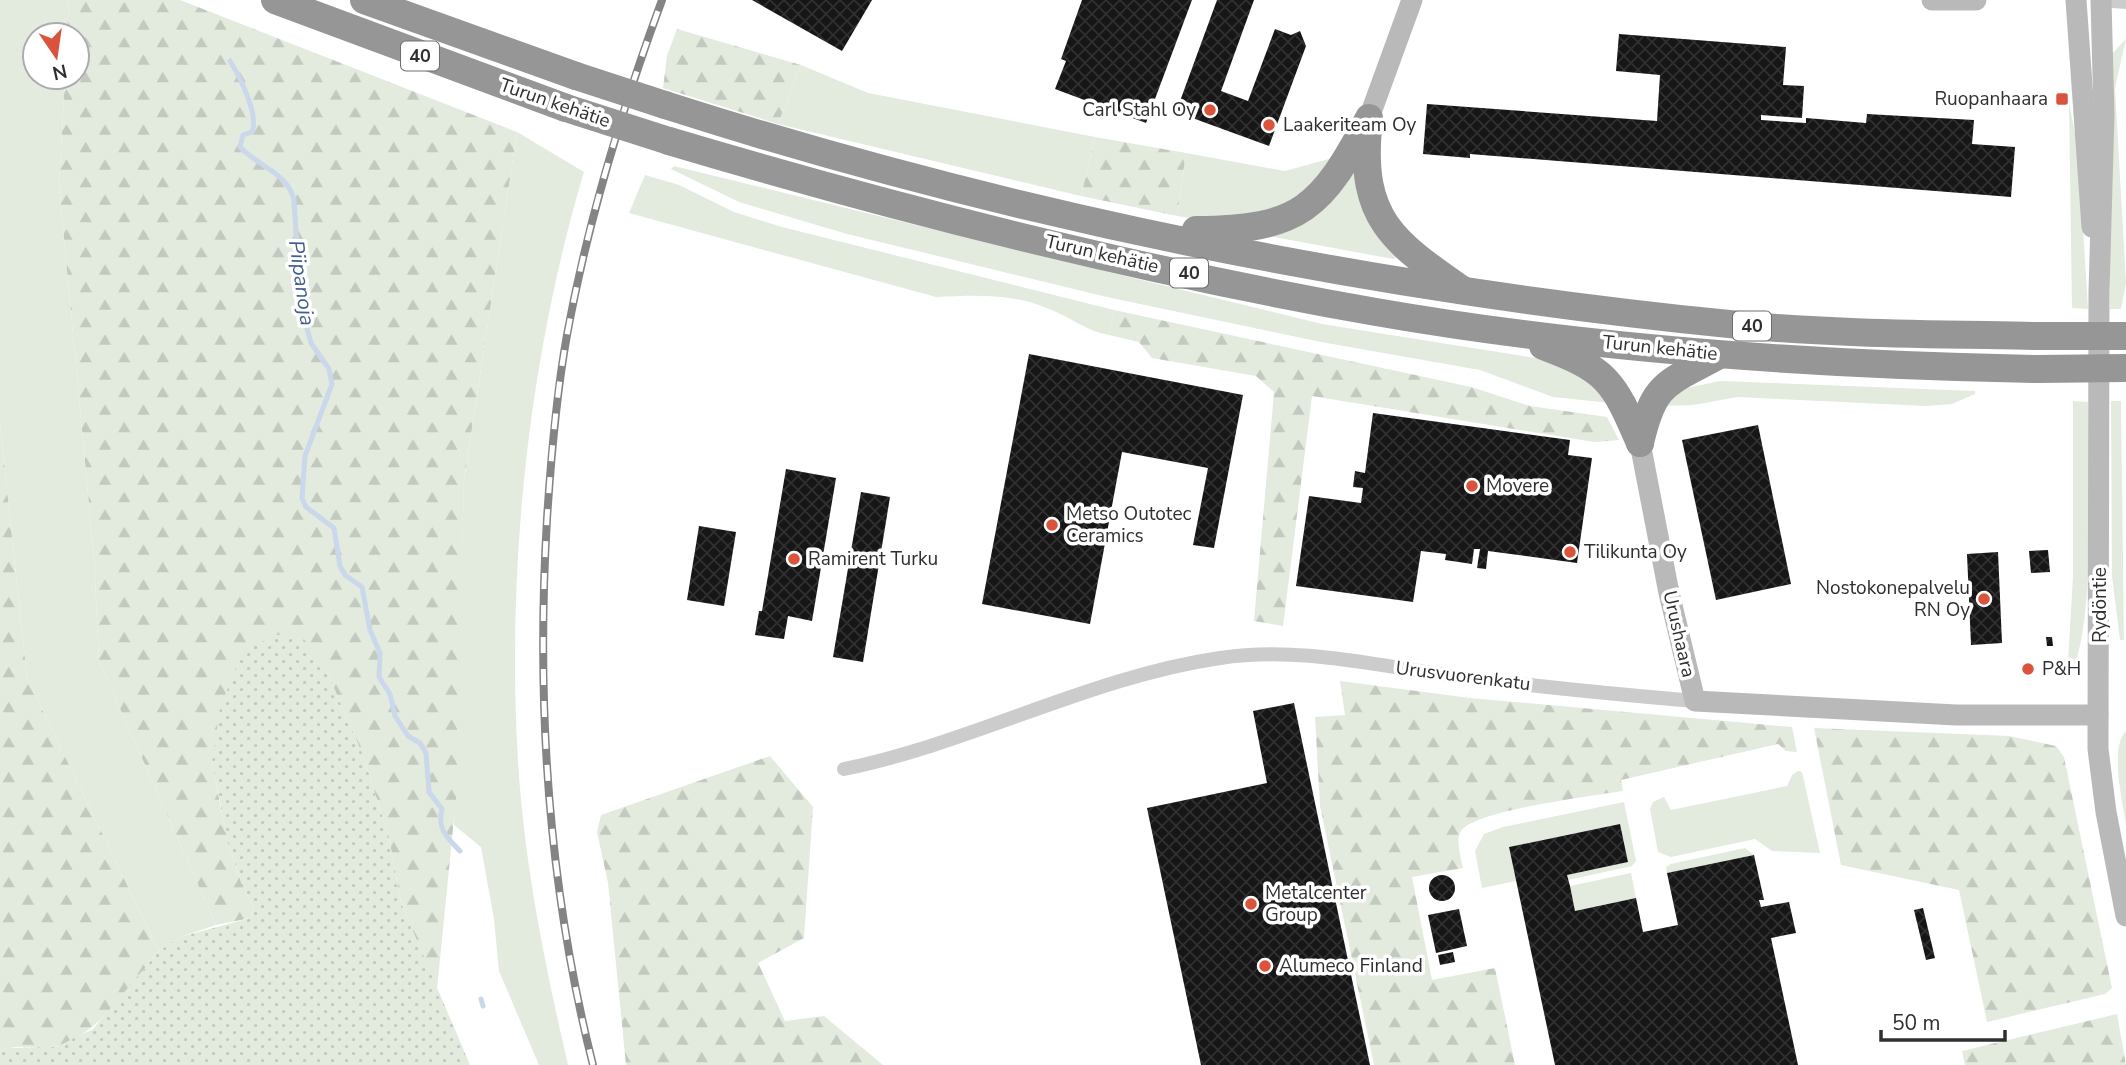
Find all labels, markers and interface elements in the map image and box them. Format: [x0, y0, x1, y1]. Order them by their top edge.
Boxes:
north arrow [21, 21, 91, 91]
road number: 40 [401, 42, 439, 70]
text: N [50, 57, 69, 86]
street label: Turun kehätie [496, 72, 614, 134]
place label: Ruopanhaara [1934, 86, 2048, 112]
marker: Ruopanhaara [2054, 91, 2070, 107]
place label: Carl Stahl Oy [1082, 97, 1196, 123]
marker: Carl Stahl Oy [1202, 102, 1218, 118]
place label: Laakeriteam Oy [1283, 112, 1416, 138]
marker: Laakeriteam Oy [1261, 117, 1277, 133]
street label: Turun kehätie [1043, 228, 1161, 280]
water label: Piipanoja [282, 238, 322, 328]
road number: 40 [1170, 258, 1208, 288]
road number: 40 [1733, 312, 1771, 340]
street label: Turun kehätie [1601, 329, 1719, 367]
place label: Movere [1486, 473, 1549, 499]
marker: Movere [1464, 478, 1480, 494]
place label: Metso Outotec Ceramics [1066, 501, 1192, 549]
marker: Metso Outotec Ceramics [1044, 517, 1060, 533]
place label: Tilikunta Oy [1584, 539, 1687, 565]
marker: Tilikunta Oy [1562, 544, 1578, 560]
place label: Ramirent Turku [808, 546, 938, 572]
marker: Ramirent Turku [786, 551, 802, 567]
street label: Rydöntie [2087, 567, 2113, 643]
place label: Nostokonepalvelu RN Oy [1816, 575, 1970, 623]
street label: Urushaara [1656, 588, 1702, 680]
marker: Nostokonepalvelu RN Oy [1976, 591, 1992, 607]
street label: Urusvuorenkatu [1394, 655, 1532, 697]
place label: P&H [2042, 656, 2081, 682]
marker: P&H [2020, 661, 2036, 677]
place label: Metalcenter Group [1265, 880, 1367, 928]
marker: Metalcenter Group [1243, 896, 1259, 912]
place label: Alumeco Finland [1279, 953, 1423, 979]
marker: Alumeco Finland [1257, 958, 1273, 974]
scale bar [1881, 998, 2005, 1042]
text: 50 m [1892, 1009, 1941, 1037]

